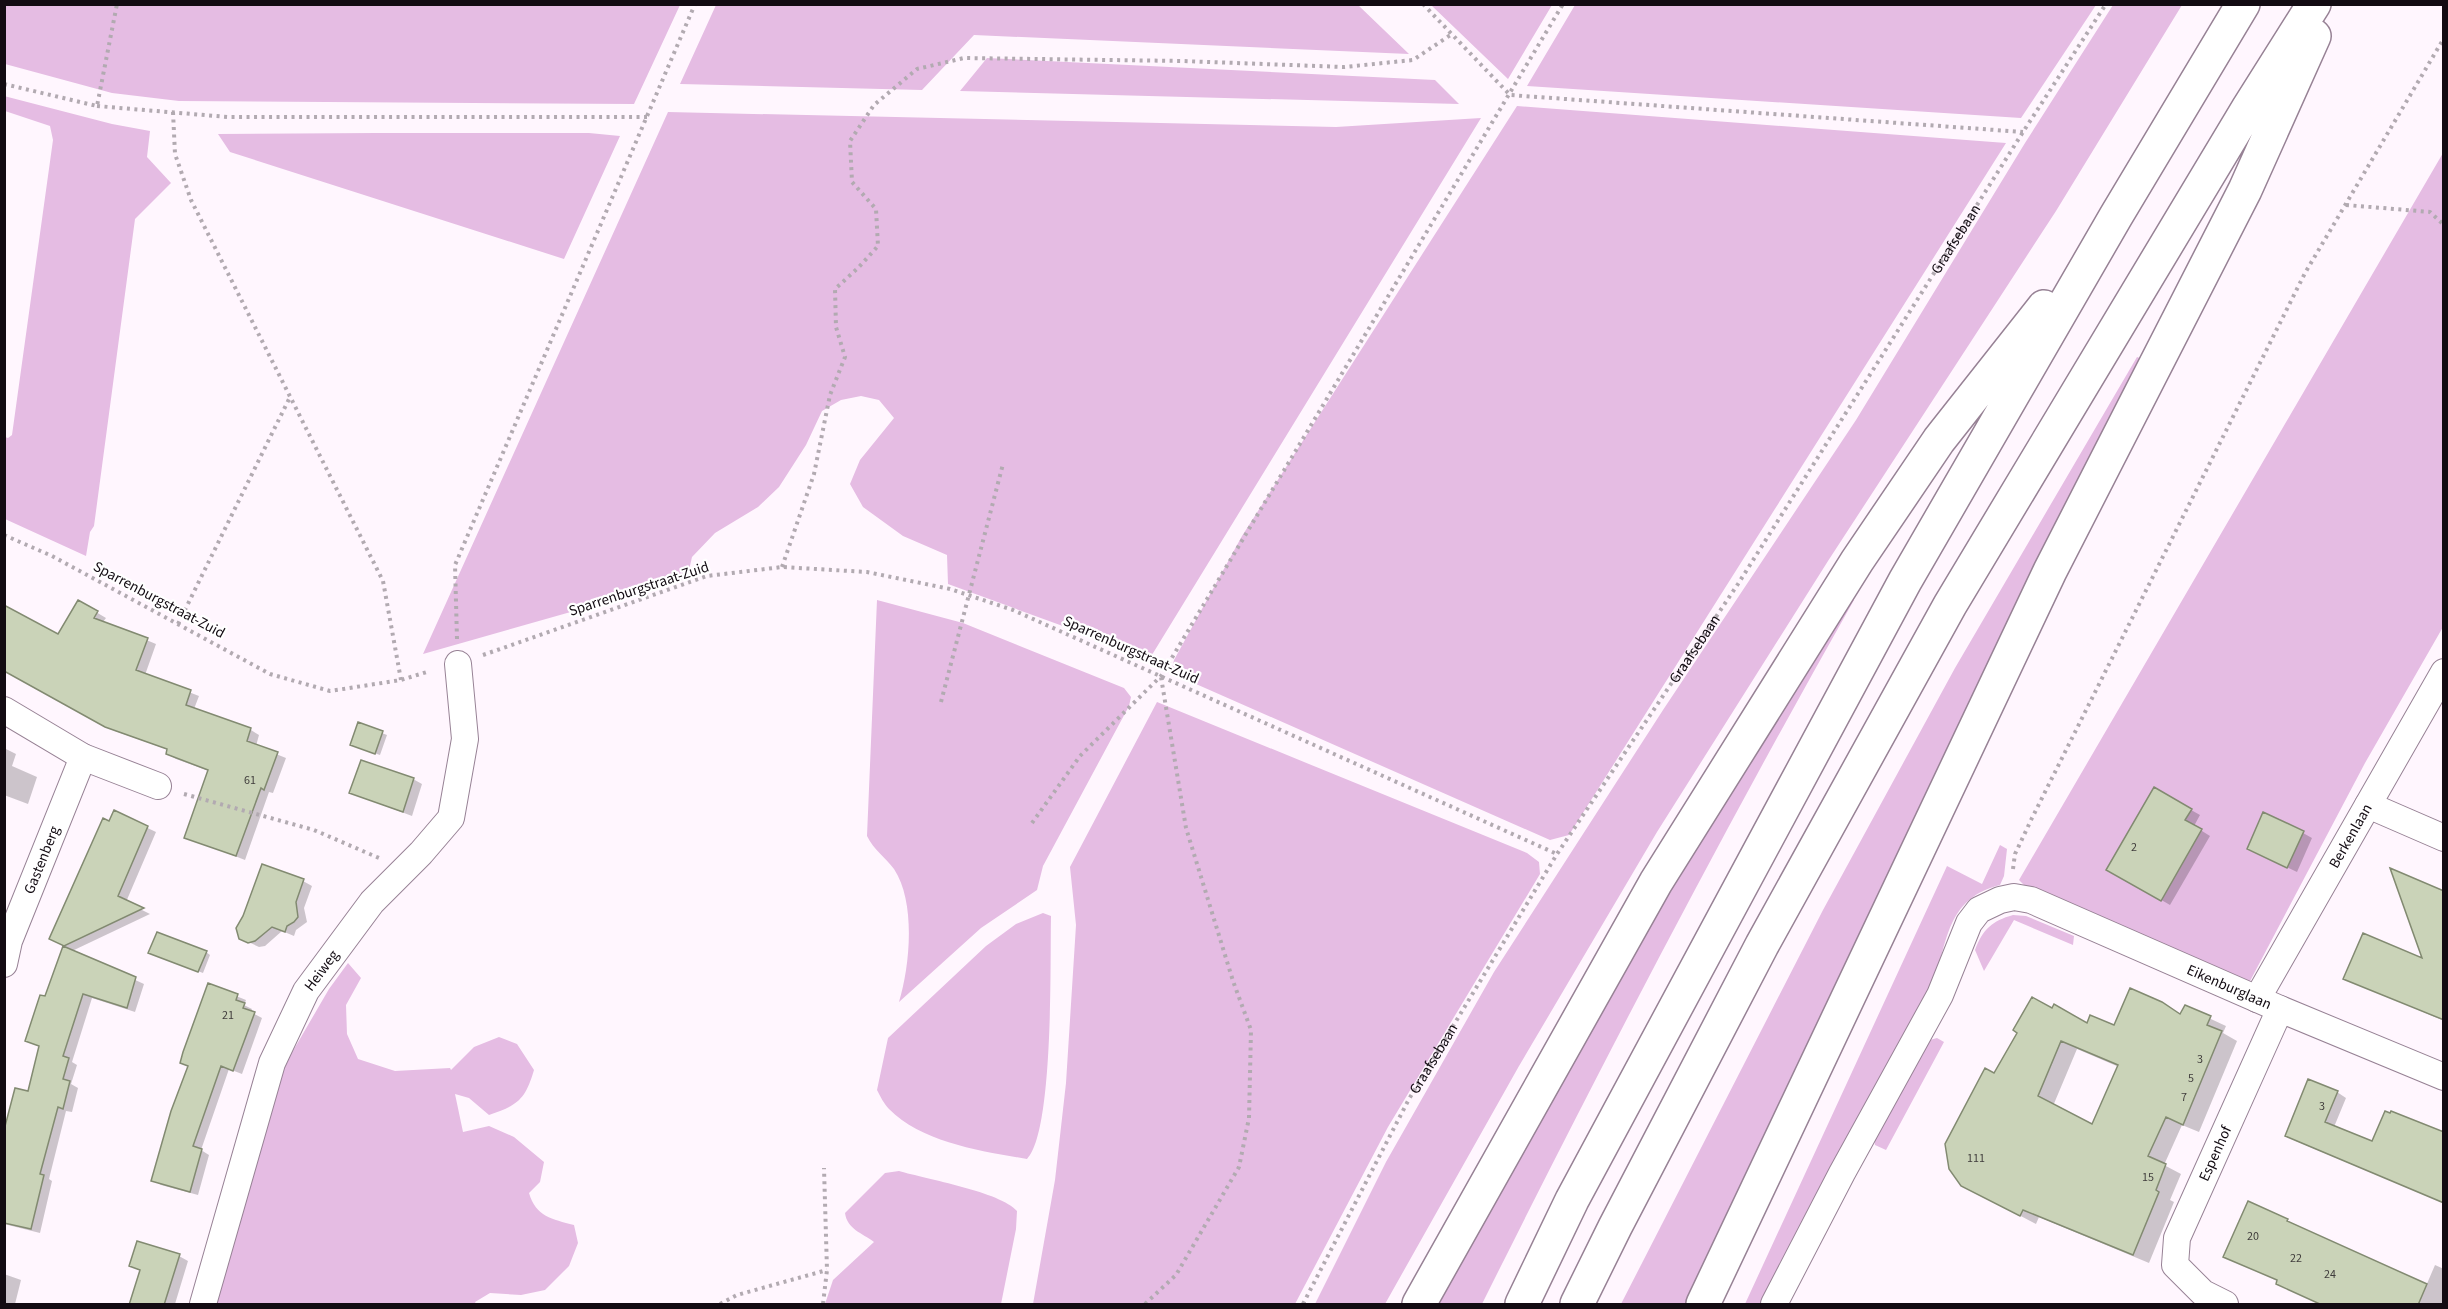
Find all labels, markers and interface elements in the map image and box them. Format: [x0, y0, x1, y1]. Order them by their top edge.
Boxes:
street label: Graafsebaan [1926, 200, 1985, 278]
street label: Sparrenburgstraat-Zuid [89, 556, 229, 644]
street label: Sparrenburgstraat-Zuid [566, 556, 712, 622]
street label: Graafsebaan [1664, 610, 1725, 687]
street label: Sparrenburgstraat-Zuid [1060, 611, 1202, 689]
house number: 61 [244, 772, 256, 789]
street label: Berkenlaan [2323, 800, 2377, 872]
street label: Gastenberg [19, 822, 65, 897]
house number: 2 [2131, 839, 2137, 856]
street label: Heiweg [299, 945, 344, 995]
street label: Eikenburglaan [2183, 959, 2275, 1015]
house number: 21 [222, 1007, 234, 1024]
street label: Graafsebaan [1404, 1019, 1463, 1098]
house number: 3 [2197, 1051, 2203, 1068]
house number: 5 [2188, 1070, 2194, 1087]
house number: 7 [2181, 1089, 2187, 1106]
house number: 3 [2319, 1098, 2325, 1115]
street label: Espenhof [2193, 1122, 2237, 1185]
house number: 111 [1967, 1150, 1985, 1167]
house number: 15 [2142, 1169, 2154, 1186]
house number: 20 [2247, 1228, 2259, 1245]
house number: 22 [2290, 1250, 2302, 1267]
house number: 24 [2324, 1266, 2336, 1283]

